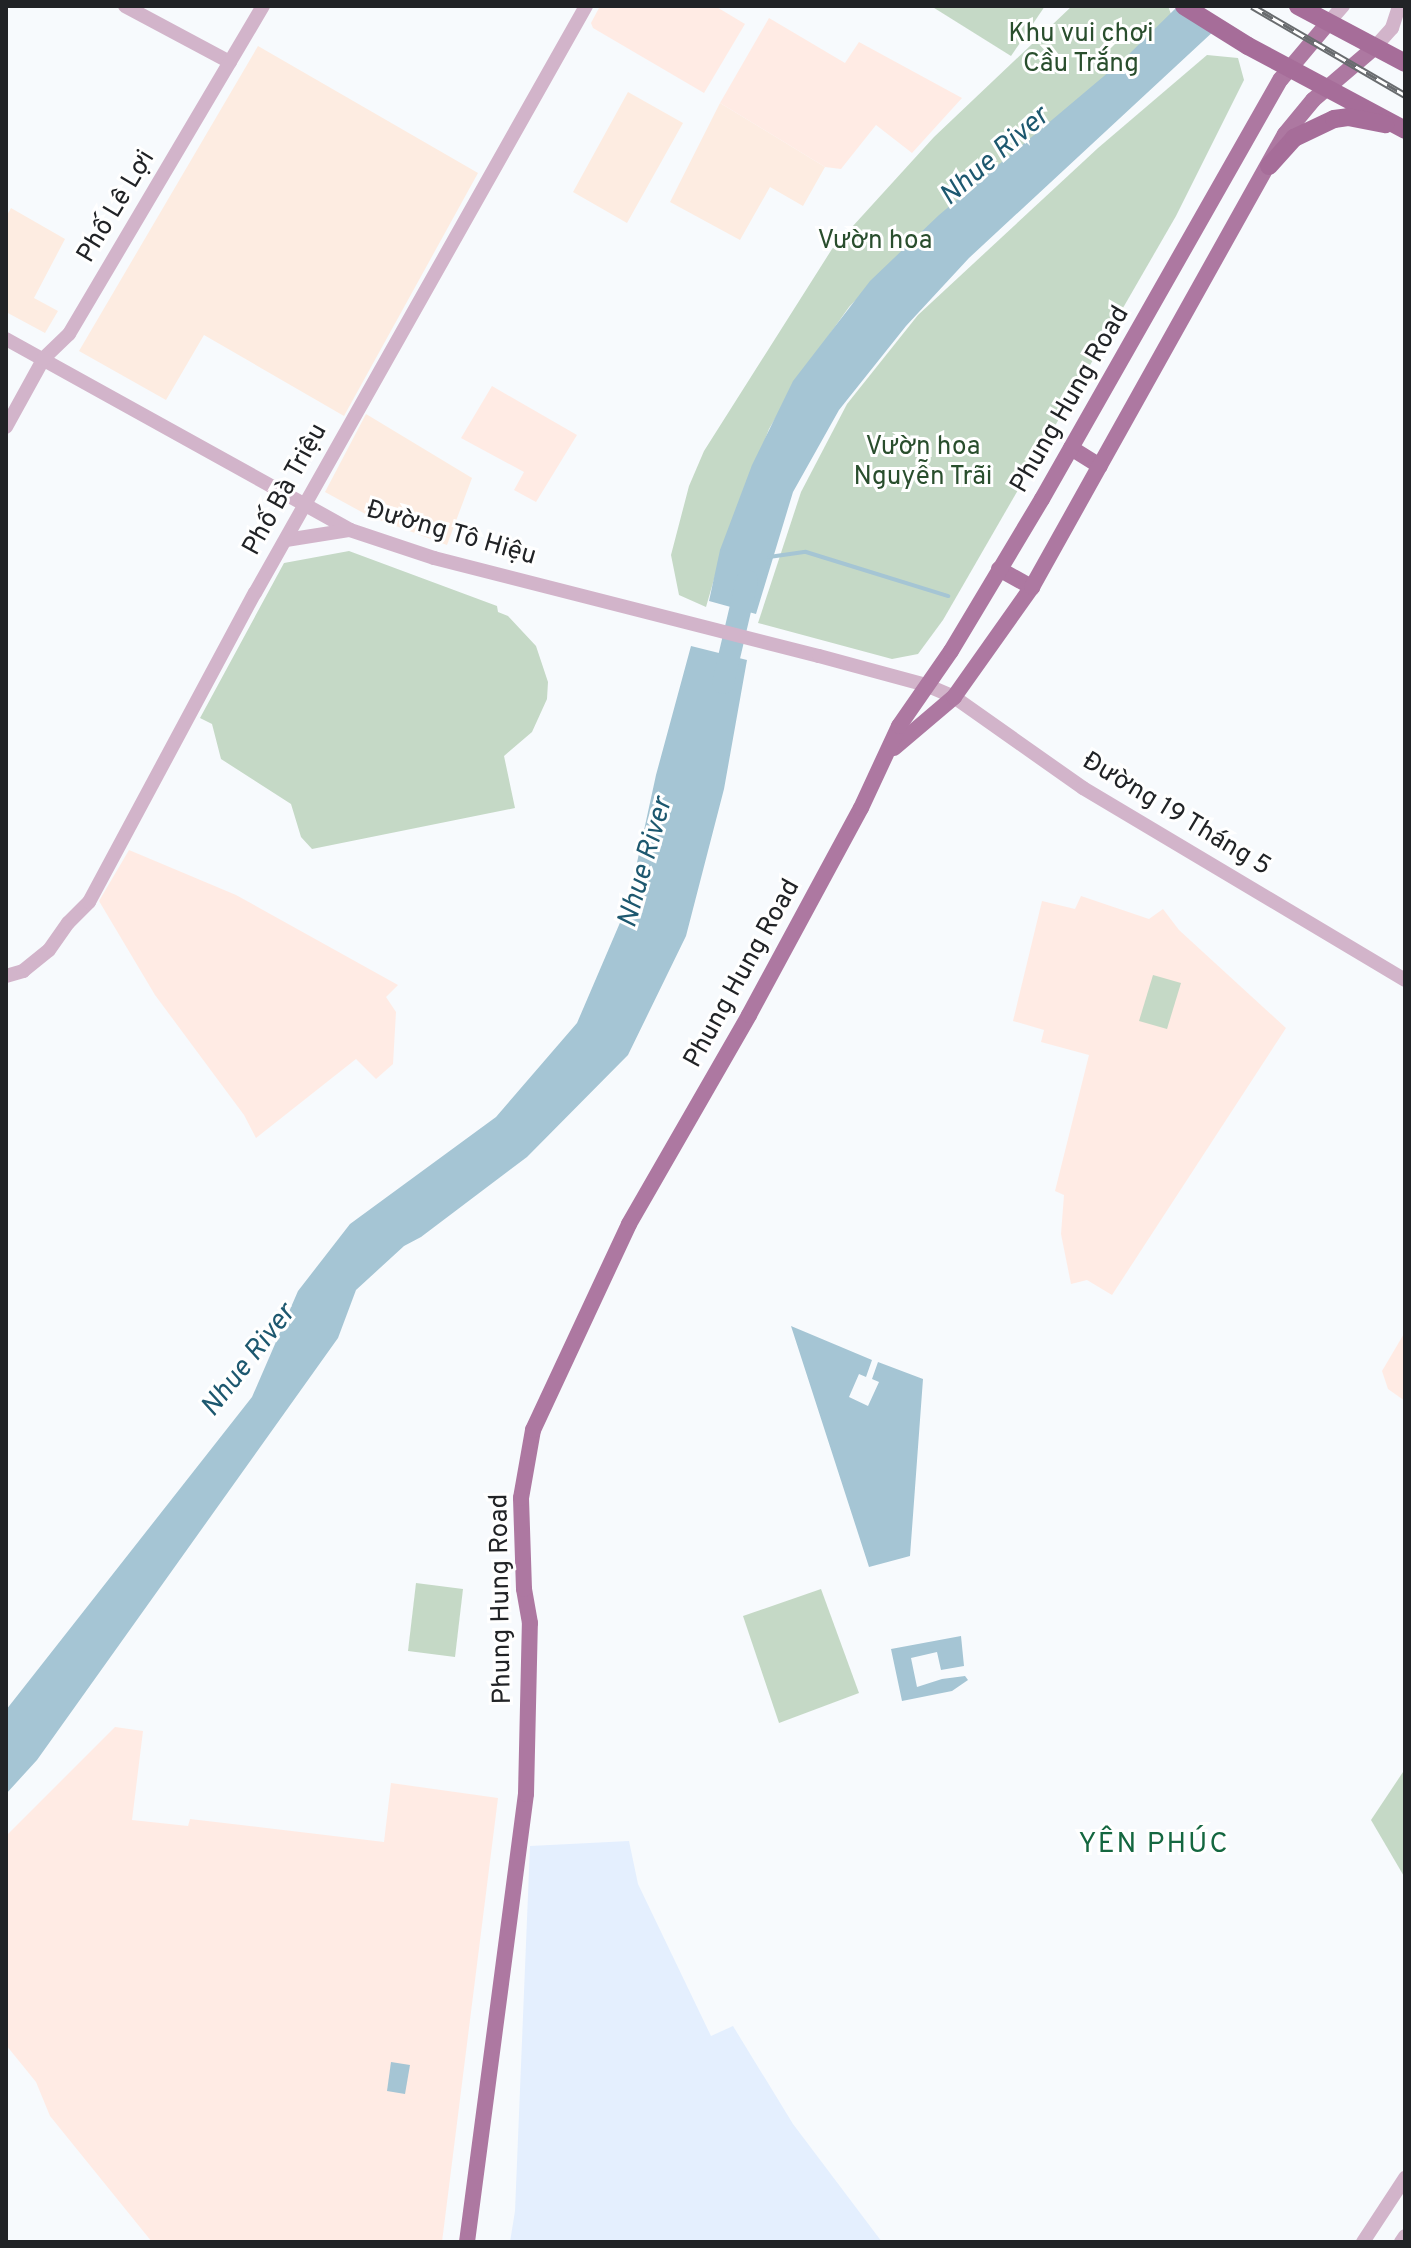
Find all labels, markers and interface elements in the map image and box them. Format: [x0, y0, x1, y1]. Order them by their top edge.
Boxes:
park label: Khu vui chơi Cầu Trắng [1008, 19, 1154, 80]
water label: Nhue River [933, 100, 1057, 214]
street label: Phố Lê Lợi [71, 145, 163, 269]
park label: Vườn hoa [818, 226, 932, 258]
street label: Phung Hung Road [1005, 301, 1137, 499]
street label: Phố Bà Triệu [237, 418, 335, 562]
park label: Vườn hoa Nguyễn Trãi [853, 432, 993, 494]
street label: Đường Tô Hiệu [362, 495, 540, 573]
street label: Đường 19 Tháng 5 [1076, 746, 1276, 884]
water label: Nhue River [611, 794, 681, 932]
street label: Phung Hung Road [678, 874, 808, 1074]
water label: Nhue River [195, 1298, 303, 1424]
street label: Phung Hung Road [485, 1493, 519, 1705]
district label: YÊN PHÚC [1078, 1828, 1230, 1862]

